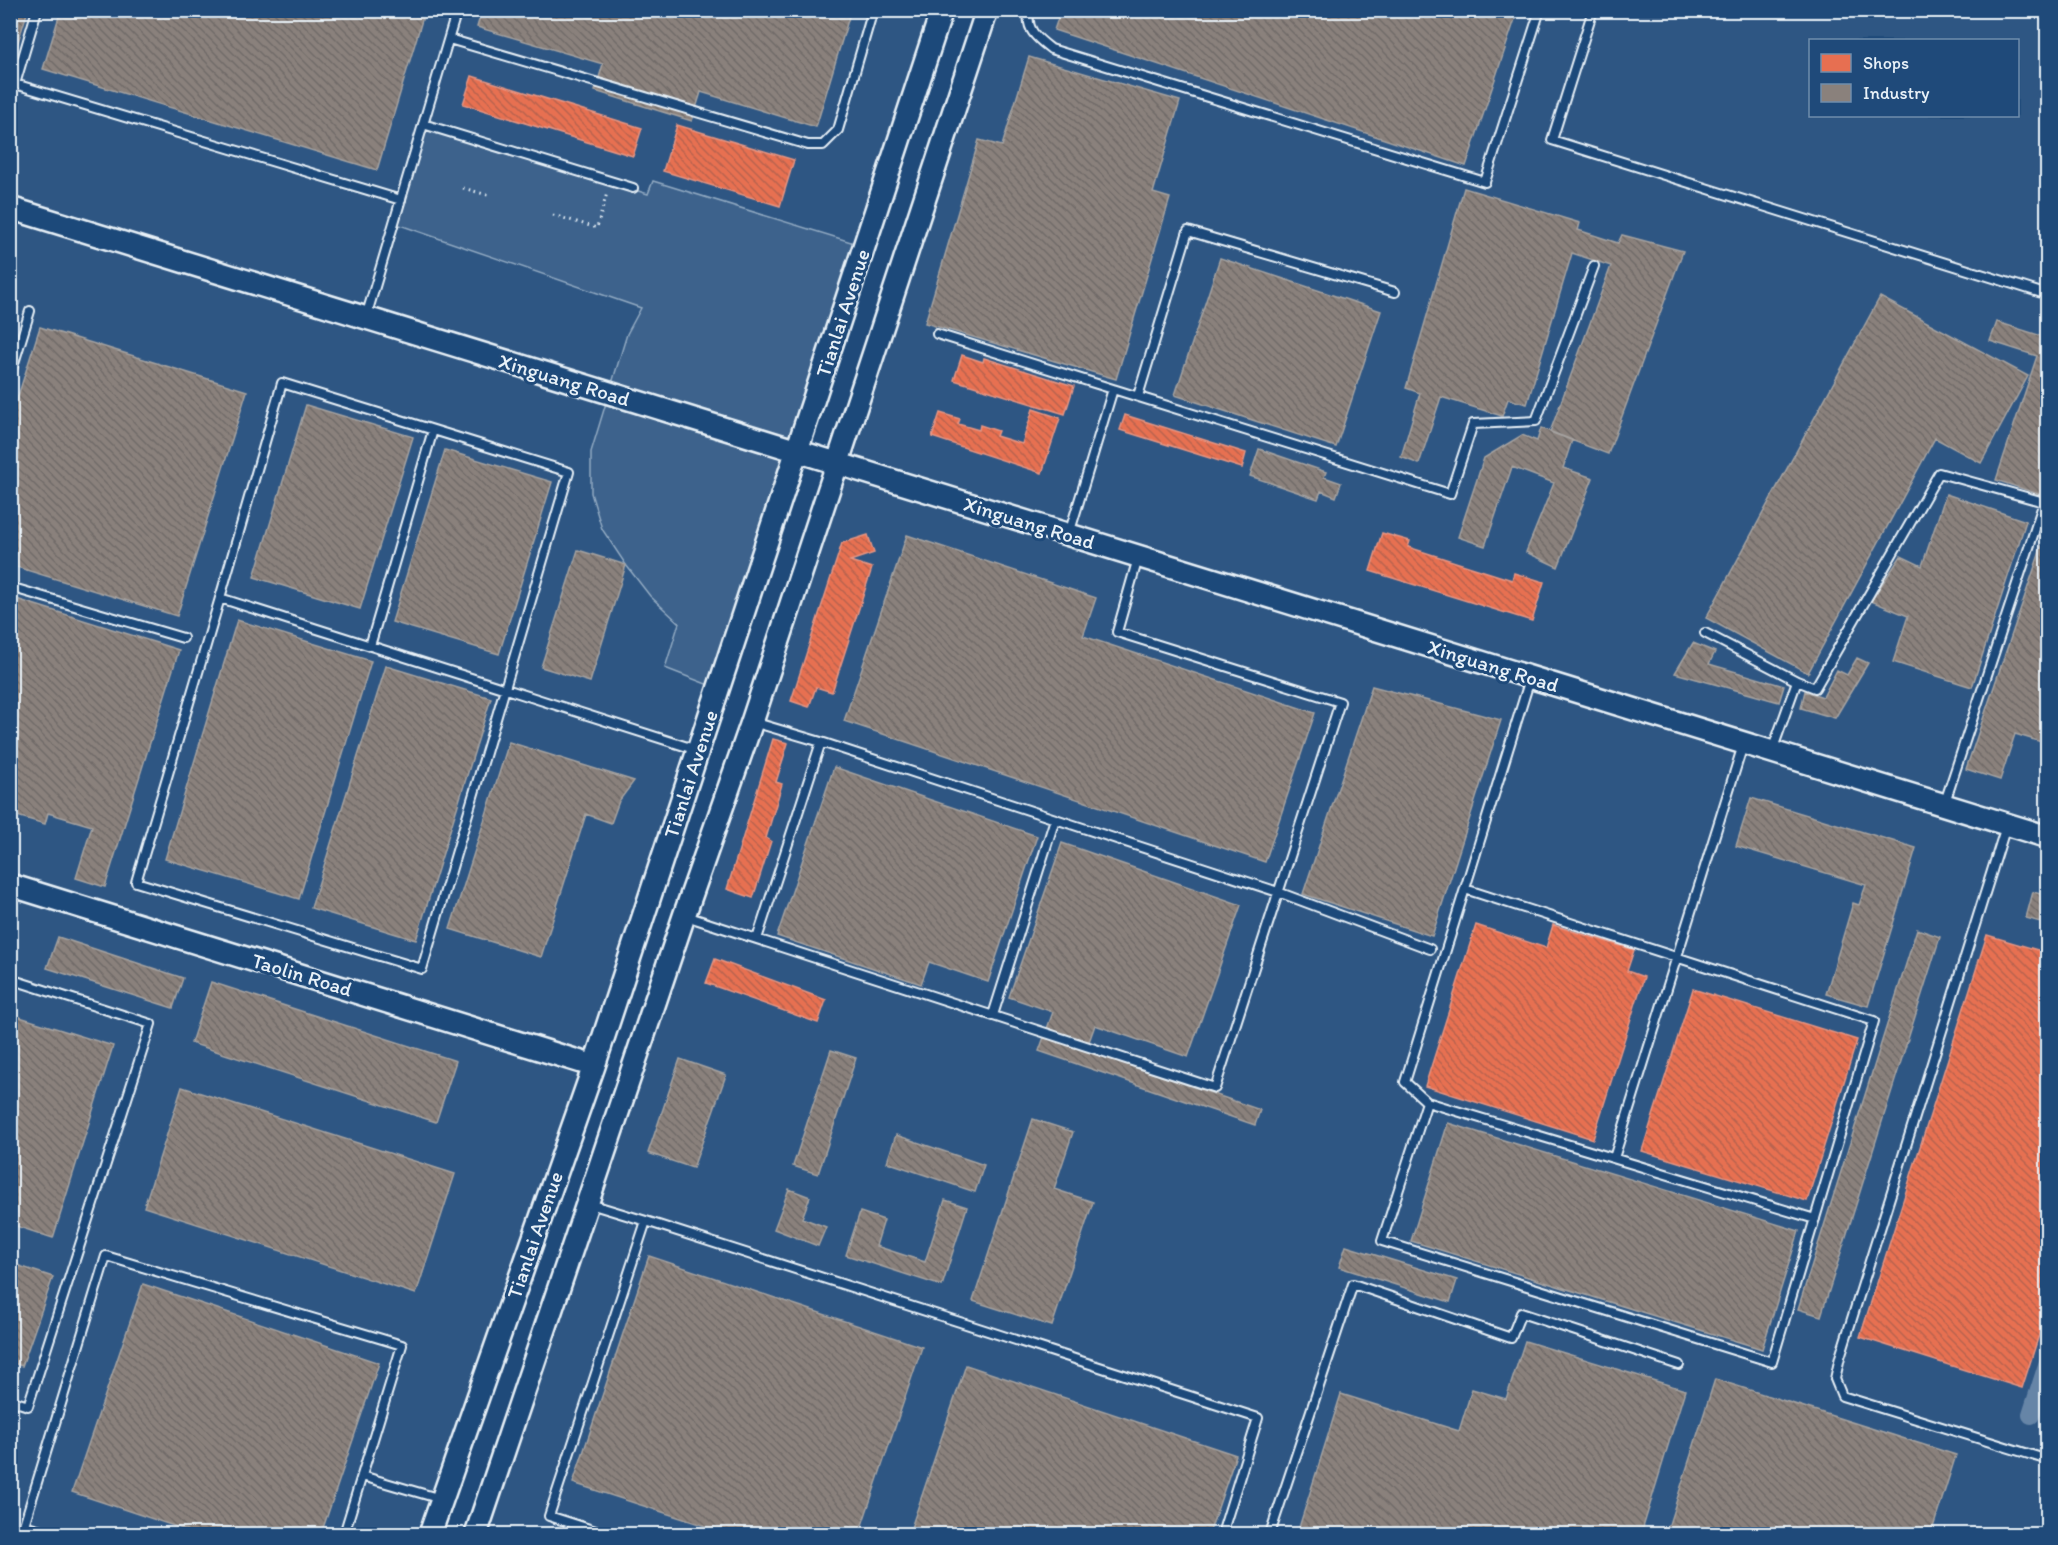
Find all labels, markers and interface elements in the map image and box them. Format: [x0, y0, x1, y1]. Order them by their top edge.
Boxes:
legend [1809, 39, 2019, 117]
text: Shops [1863, 52, 1909, 74]
text: Industry [1863, 82, 1930, 104]
street label: Tianlai Avenue [810, 246, 875, 380]
street label: Xinguang Road [495, 348, 633, 411]
street label: Xinguang Road [960, 491, 1098, 554]
street label: Xinguang Road [1424, 634, 1562, 697]
street label: Tianlai Avenue [658, 707, 723, 841]
street label: Taolin Road [249, 947, 356, 1002]
street label: Tianlai Avenue [501, 1168, 568, 1302]

